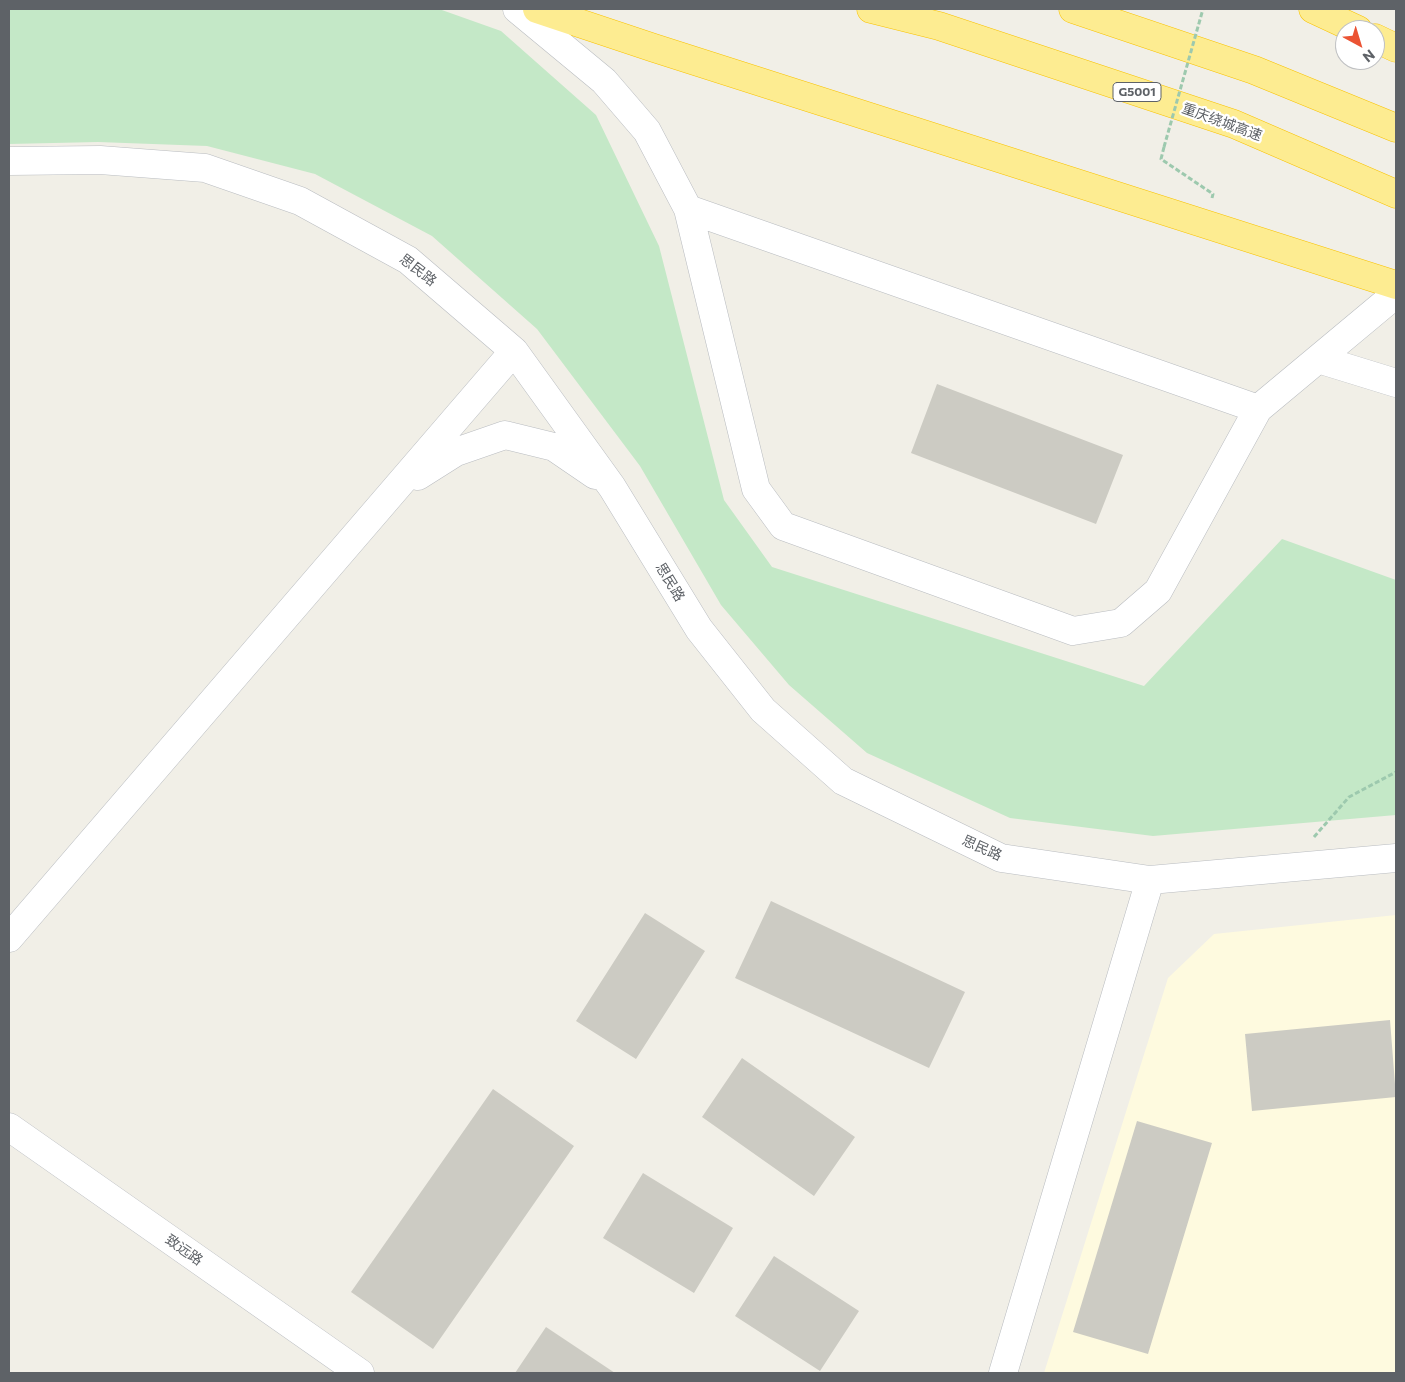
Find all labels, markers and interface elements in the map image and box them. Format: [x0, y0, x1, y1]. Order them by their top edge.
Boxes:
north arrow [1335, 20, 1385, 70]
text: N [1360, 46, 1379, 66]
road number: G5001 [1113, 82, 1161, 101]
street label: 重庆绕城高速 [1180, 100, 1264, 144]
street label: 思民路 [396, 250, 440, 290]
street label: 思民路 [652, 560, 688, 604]
street label: 思民路 [959, 832, 1005, 864]
street label: 致远路 [162, 1231, 206, 1269]

